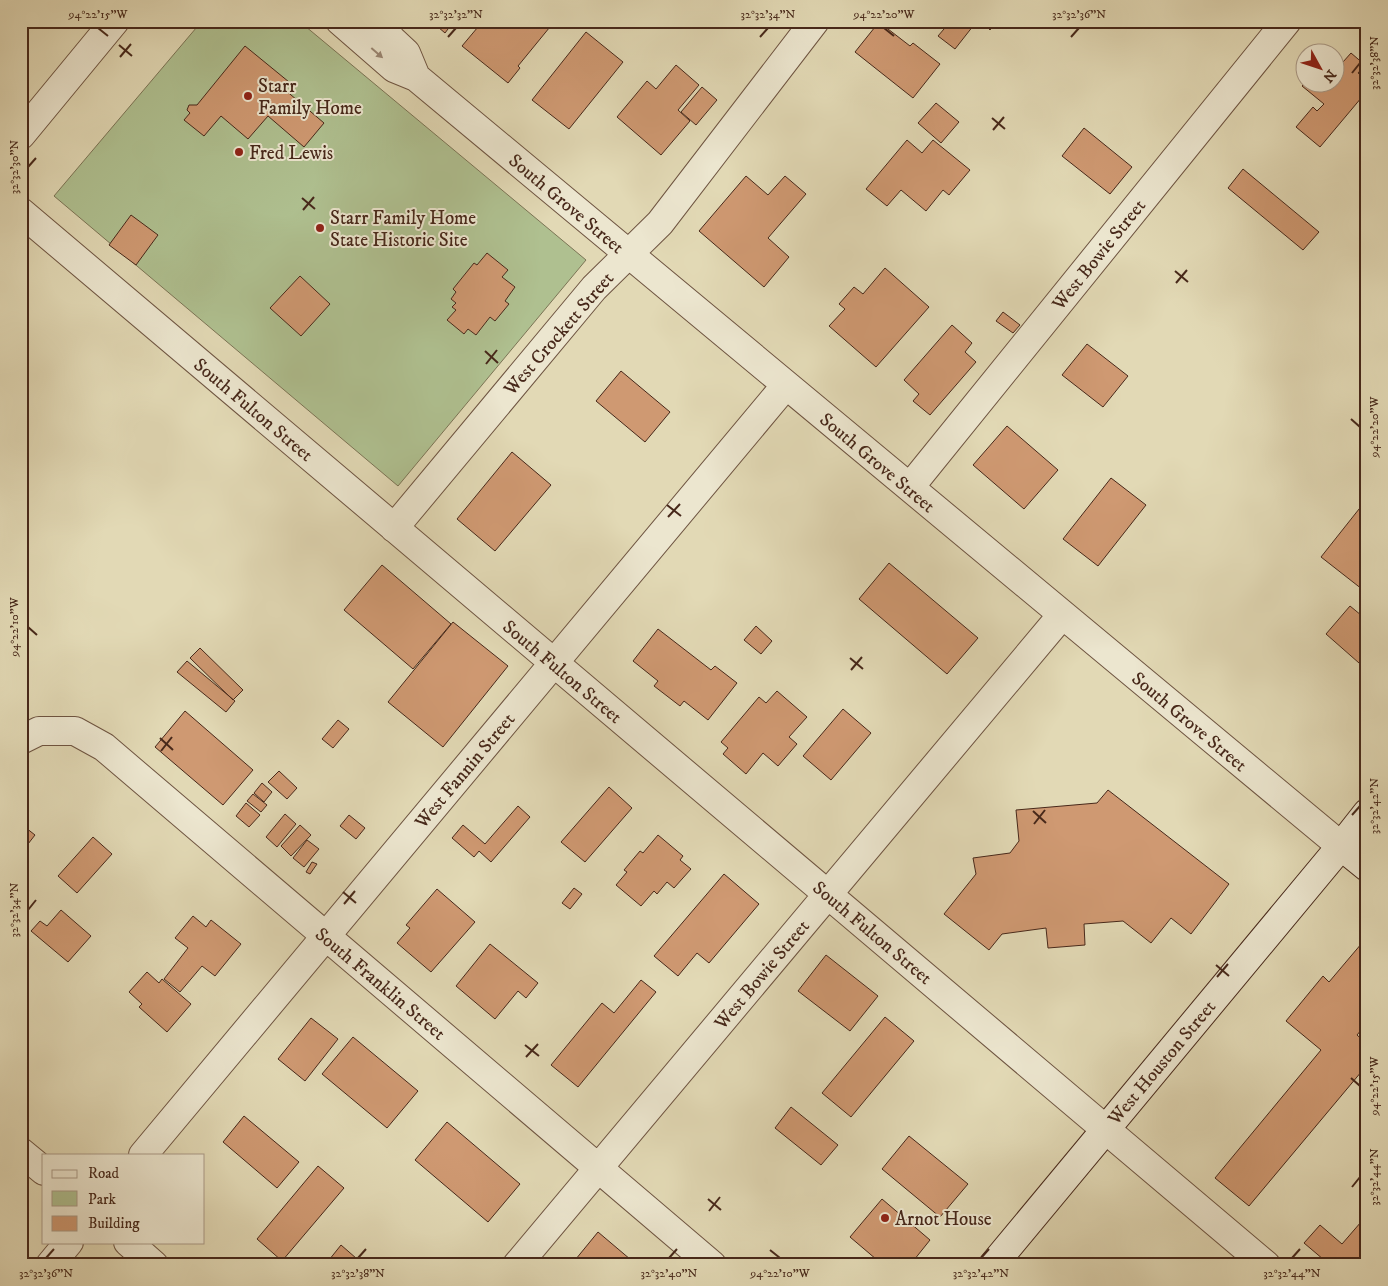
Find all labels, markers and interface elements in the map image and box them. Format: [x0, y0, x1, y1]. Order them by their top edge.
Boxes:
text: 94°22'15"W [68, 7, 128, 22]
text: 32°32'32"N [429, 7, 483, 22]
text: 32°32'34"N [741, 7, 796, 22]
text: 94°22'20"W [853, 7, 915, 22]
text: 32°32'36"N [1052, 7, 1106, 22]
text: 32°32'38"N [1367, 36, 1382, 90]
north arrow [1296, 42, 1346, 92]
one-way arrow [370, 47, 382, 59]
text: N [1318, 66, 1340, 86]
place label: Starr Family Home [258, 75, 362, 120]
marker: Starr Family Home [242, 90, 254, 102]
text: 32°32'30"N [7, 140, 22, 194]
place label: Fred Lewis [249, 142, 333, 165]
marker: Fred Lewis [233, 146, 245, 158]
street label: South Grove Street [504, 149, 628, 259]
street label: West Bowie Street [1047, 195, 1151, 316]
place label: Starr Family Home State Historic Site [330, 207, 476, 252]
marker: Starr Family Home State Historic Site [314, 222, 326, 234]
street label: West Crockett Street [499, 267, 619, 401]
street label: South Fulton Street [189, 354, 317, 467]
text: 94°22'20"W [1367, 396, 1382, 458]
street label: South Grove Street [815, 408, 939, 518]
text: 94°22'10"W [7, 596, 22, 658]
street label: South Fulton Street [498, 616, 626, 729]
street label: South Grove Street [1127, 667, 1251, 777]
street label: West Fannin Street [410, 709, 520, 834]
text: 32°32'42"N [1367, 778, 1382, 834]
street label: South Fulton Street [808, 877, 936, 990]
text: 32°32'34"N [7, 882, 22, 937]
street label: West Bowie Street [709, 915, 815, 1035]
street label: South Franklin Street [310, 923, 450, 1045]
street label: West Houston Street [1103, 996, 1221, 1131]
text: 94°22'15"W [1367, 1056, 1382, 1116]
text: 32°32'44"N [1367, 1148, 1382, 1206]
legend [42, 1154, 205, 1244]
text: Road [88, 1164, 120, 1183]
text: Park [88, 1190, 117, 1209]
place label: Arnot House [895, 1208, 992, 1231]
marker: Arnot House [879, 1212, 891, 1224]
text: Building [88, 1214, 140, 1233]
text: 32°32'36"N [19, 1266, 73, 1281]
text: 32°32'38"N [331, 1266, 385, 1281]
text: 32°32'40"N [641, 1266, 698, 1281]
text: 94°22'10"W [749, 1266, 811, 1281]
text: 32°32'42"N [953, 1266, 1009, 1281]
text: 32°32'44"N [1263, 1266, 1321, 1281]

